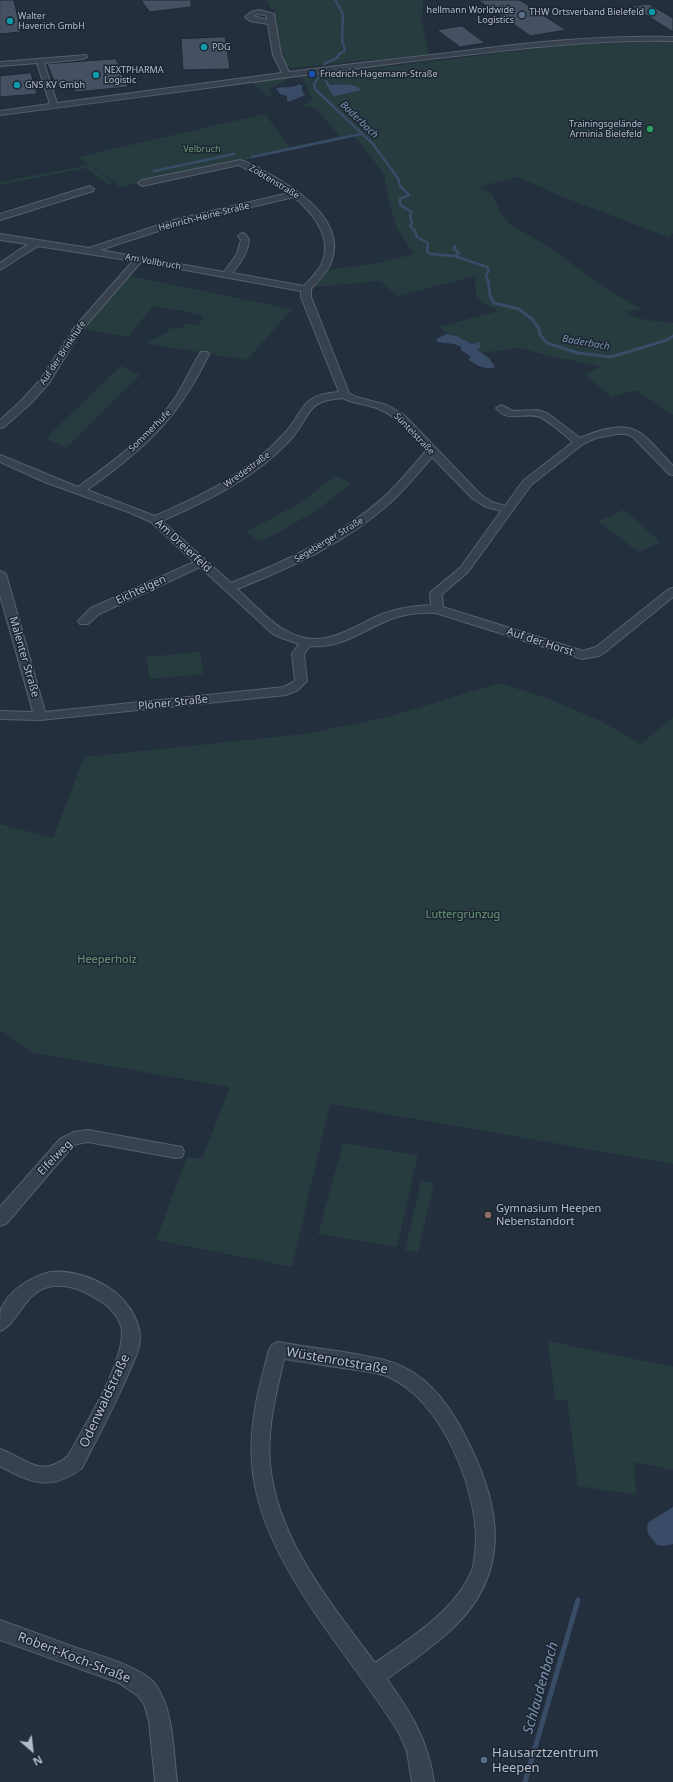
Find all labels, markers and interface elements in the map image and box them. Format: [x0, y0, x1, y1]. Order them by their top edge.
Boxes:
place label: hellmann Worldwide Logistics [427, 5, 514, 26]
place label: THW Ortsverband Bielefeld [529, 7, 644, 17]
marker: THW Ortsverband Bielefeld [647, 7, 657, 17]
marker: hellmann Worldwide Logistics [517, 10, 527, 20]
place label: Walter Haverich GmbH [18, 11, 85, 32]
marker: Walter Haverich GmbH [5, 16, 15, 26]
marker: PDG [199, 42, 209, 52]
place label: PDG [212, 42, 231, 52]
place label: NEXTPHARMA Logistic [104, 65, 163, 86]
marker: Friedrich-Hagemann-Straße [307, 69, 317, 79]
place label: Friedrich-Hagemann-Straße [320, 69, 437, 79]
marker: NEXTPHARMA Logistic [91, 70, 101, 80]
marker: GNS KV Gmbh [12, 80, 22, 90]
place label: GNS KV Gmbh [25, 80, 85, 90]
water label: Baderbach [337, 99, 381, 141]
place label: Trainingsgelände Arminia Bielefeld [569, 119, 642, 140]
marker: Trainingsgelände Arminia Bielefeld [645, 124, 655, 134]
park label: Velbruch [183, 144, 221, 154]
street label: Zobtenstraße [247, 163, 301, 201]
street label: Heinrich-Heine-Straße [157, 200, 251, 234]
street label: Am Vollbruch [124, 252, 182, 272]
street label: Auf der Brinkhufe [38, 319, 88, 387]
water label: Baderbach [561, 333, 611, 353]
street label: Sommerhufe [127, 408, 173, 454]
street label: Süntelstraße [391, 411, 437, 457]
street label: Wredestraße [222, 450, 272, 490]
street label: Segeberger Straße [292, 515, 366, 565]
street label: Am Dreierfeld [152, 517, 214, 575]
street label: Eichtelgen [114, 573, 168, 607]
street label: Malenter Straße [6, 615, 42, 699]
street label: Auf der Horst [505, 625, 575, 659]
street label: Plöner Straße [137, 693, 209, 713]
park label: Luttergrünzug [426, 908, 500, 922]
park label: Heeperholz [77, 953, 137, 967]
street label: Eifelweg [35, 1138, 75, 1178]
place label: Gymnasium Heepen Nebenstandort [496, 1202, 601, 1228]
marker: Gymnasium Heepen Nebenstandort [483, 1210, 493, 1220]
street label: Wüstenrotstraße [285, 1344, 389, 1378]
street label: Odenwaldstraße [77, 1352, 133, 1450]
street label: Robert-Koch-Straße [15, 1629, 133, 1687]
water label: Schlaudenbach [520, 1640, 562, 1736]
north arrow [12, 1730, 52, 1770]
place label: Hausarztzentrum Heepen [492, 1745, 598, 1776]
text: N [30, 1752, 45, 1770]
marker: Hausarztzentrum Heepen [479, 1755, 489, 1765]

